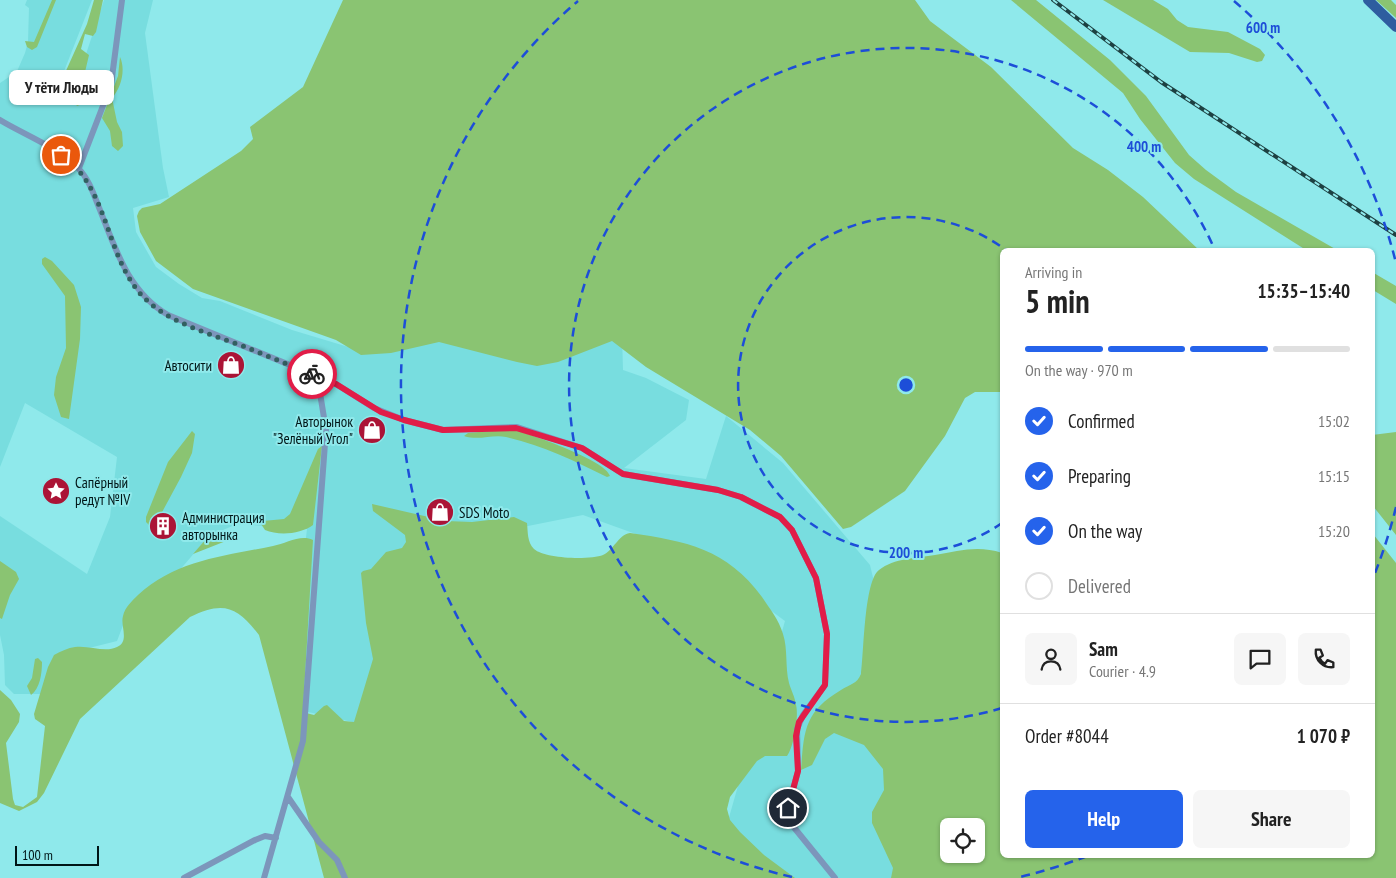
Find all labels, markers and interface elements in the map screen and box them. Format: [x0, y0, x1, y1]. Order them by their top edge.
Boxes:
text: 600 m [1246, 18, 1280, 37]
callout: У тёти Люды [8, 70, 114, 105]
text: У тёти Люды [25, 77, 98, 97]
pin [40, 134, 82, 176]
text: 400 m [1127, 137, 1161, 156]
icon: bag [47, 141, 75, 169]
text: Arriving in [1025, 262, 1082, 282]
text: 15:35–15:40 [1257, 279, 1350, 303]
text: 5 min [1025, 280, 1090, 322]
courier [287, 349, 337, 399]
shop icon: Автосити [216, 350, 246, 380]
place label: Автосити [164, 356, 212, 375]
icon: bike [298, 360, 326, 388]
text: On the way · 970 m [1025, 360, 1133, 380]
centre of rings [897, 376, 915, 394]
icon: check [1025, 407, 1053, 435]
text: Confirmed [1068, 409, 1135, 433]
text: 15:02 [1318, 411, 1350, 431]
place label: Авторынок "Зелёный Угол" [273, 412, 353, 448]
shop icon: Авторынок "Зелёный Угол" [357, 415, 387, 445]
icon: check [1025, 462, 1053, 490]
text: Preparing [1068, 464, 1131, 488]
text: 15:15 [1318, 466, 1350, 486]
place label: Сапёрный редут №IV [75, 473, 130, 509]
place icon: Сапёрный редут №IV [41, 476, 71, 506]
shop icon: SDS Moto [425, 497, 455, 527]
place label: SDS Moto [459, 503, 509, 522]
place label: Администрация авторынка [182, 508, 265, 544]
building icon: Администрация авторынка [148, 511, 178, 541]
icon: check [1025, 517, 1053, 545]
text: On the way [1068, 519, 1142, 543]
text: 15:20 [1318, 521, 1350, 541]
text: 200 m [889, 543, 923, 562]
text: Delivered [1068, 574, 1131, 598]
button: person [1025, 633, 1077, 685]
button: chat [1234, 633, 1286, 685]
button: phone [1298, 633, 1350, 685]
text: Sam [1089, 637, 1118, 661]
text: Courier · 4.9 [1089, 661, 1156, 681]
text: Order #8044 [1025, 724, 1109, 748]
text: 1 070 ₽ [1297, 724, 1350, 748]
pin [767, 787, 809, 829]
button: Help [1025, 790, 1183, 848]
button: Share [1193, 790, 1350, 848]
icon: home [774, 794, 802, 822]
map controls [940, 818, 985, 863]
button: locate [940, 818, 985, 863]
scale bar [15, 843, 99, 866]
text: 100 m [22, 846, 53, 864]

